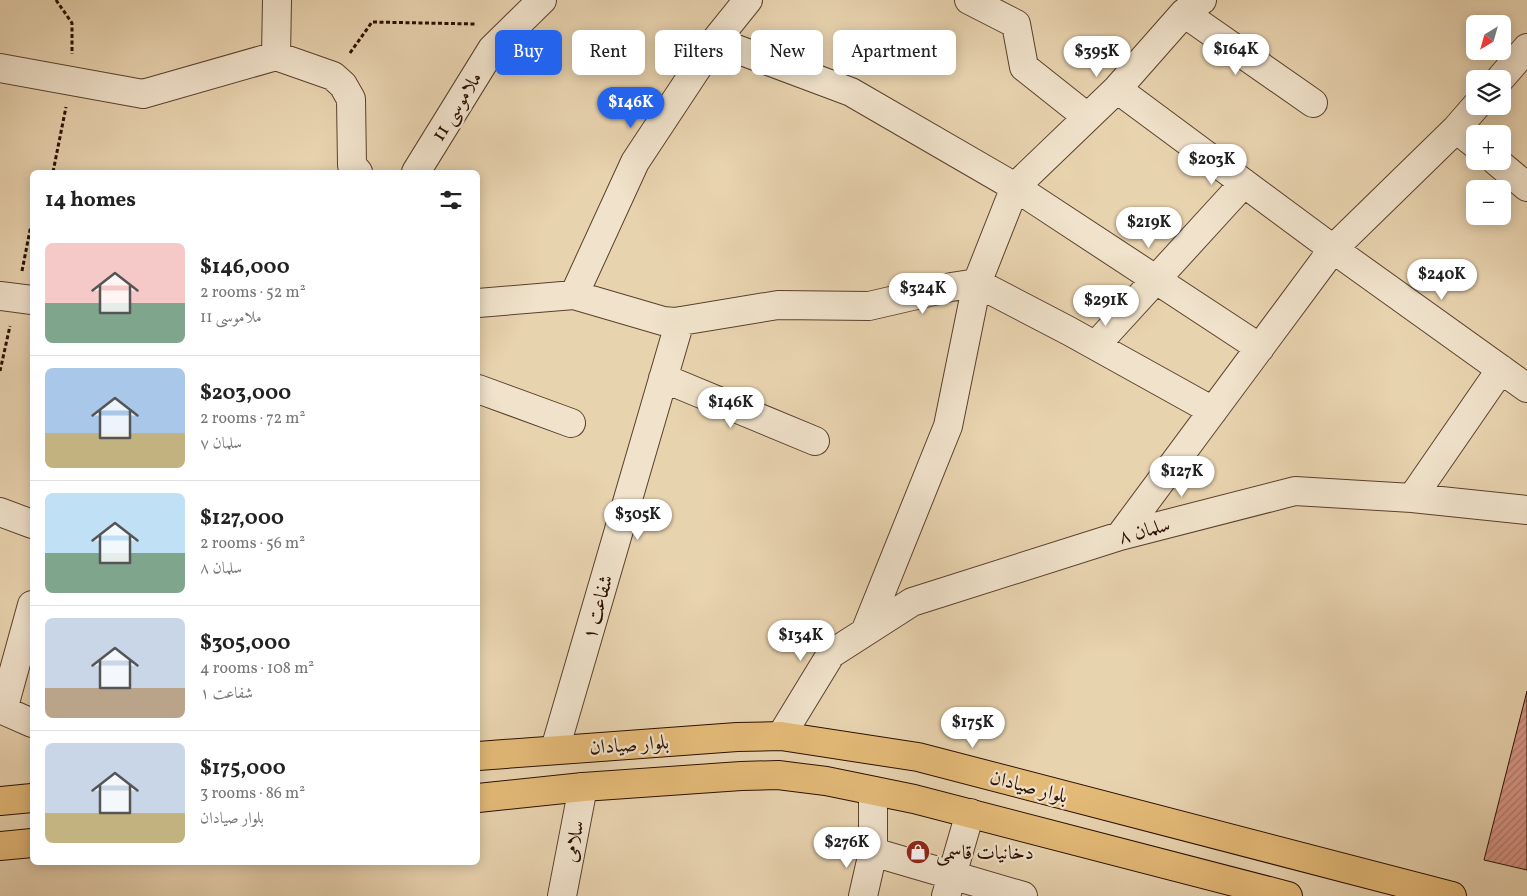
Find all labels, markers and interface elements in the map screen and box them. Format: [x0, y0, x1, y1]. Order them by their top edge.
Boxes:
north arrow [1466, 15, 1511, 60]
map controls [1466, 15, 1511, 225]
chip: Buy [495, 30, 562, 75]
chip: Rent [572, 30, 645, 75]
chip: Filters [655, 30, 741, 75]
chip: New [751, 30, 823, 75]
chip: Apartment [833, 30, 956, 75]
pin: $164K [1201, 34, 1271, 76]
pin: $395K [1062, 36, 1132, 78]
text: $164K [1213, 39, 1259, 61]
text: $395K [1075, 41, 1119, 63]
street label: ملاموسی 11 [425, 67, 490, 147]
button: layers [1466, 70, 1511, 115]
pin: $146K [596, 86, 666, 129]
text: $146K [608, 92, 654, 114]
button: + [1466, 125, 1511, 170]
pin: $203K [1177, 144, 1247, 186]
text: $203K [1189, 149, 1235, 171]
button: − [1466, 180, 1511, 225]
text: 14 homes [45, 186, 136, 215]
icon: filters [437, 186, 465, 214]
pin: $219K [1114, 206, 1184, 249]
text: $219K [1127, 212, 1171, 234]
text: $146,000 [200, 253, 290, 282]
pin: $240K [1407, 258, 1477, 301]
icon: home [85, 263, 145, 323]
text: $240K [1418, 264, 1466, 286]
pin: $324K [888, 272, 958, 315]
text: $324K [900, 278, 946, 300]
text: 2 rooms · 52 m² [200, 282, 306, 304]
pin: $291K [1071, 284, 1141, 327]
text: $291K [1084, 290, 1128, 312]
text: ملاموسی 11 [200, 307, 262, 329]
text: $203,000 [200, 379, 291, 408]
pin: $146K [696, 386, 766, 429]
icon: home [85, 388, 145, 448]
text: $146K [708, 392, 754, 414]
text: 2 rooms · 72 m² [200, 408, 305, 430]
text: سلمان ۷ [200, 433, 242, 455]
pin: $127K [1147, 456, 1217, 498]
text: $127K [1161, 461, 1203, 483]
pin: $305K [603, 498, 673, 541]
text: $127,000 [200, 504, 284, 533]
text: $305K [615, 504, 661, 526]
street label: سلمان ۸ [1116, 512, 1173, 552]
icon: home [85, 513, 145, 573]
text: 2 rooms · 56 m² [200, 533, 305, 555]
text: سلمان ۸ [200, 558, 242, 580]
street label: شفاعت ۱ [576, 572, 622, 643]
pin: $134K [766, 620, 836, 662]
text: $134K [779, 625, 823, 647]
text: $305,000 [200, 629, 290, 658]
icon: home [85, 638, 145, 698]
text: 4 rooms · 108 m² [200, 658, 314, 680]
text: شفاعت ۱ [200, 683, 253, 705]
pin: $175K [938, 706, 1008, 749]
text: $175K [952, 712, 994, 734]
street label: بلوار صیادان [588, 729, 670, 763]
text: $175,000 [200, 754, 286, 783]
icon: home [85, 763, 145, 823]
street label: بلوار صیادان [986, 764, 1071, 812]
text: 3 rooms · 86 m² [200, 783, 305, 805]
text: بلوار صیادان [200, 808, 264, 830]
street label: سلامی [557, 818, 593, 865]
pin: $276K [812, 826, 882, 869]
text: $276K [825, 832, 869, 854]
shop icon: دخانیات قاسمی [905, 839, 931, 865]
place label: دخانیات قاسمی [936, 840, 1034, 868]

